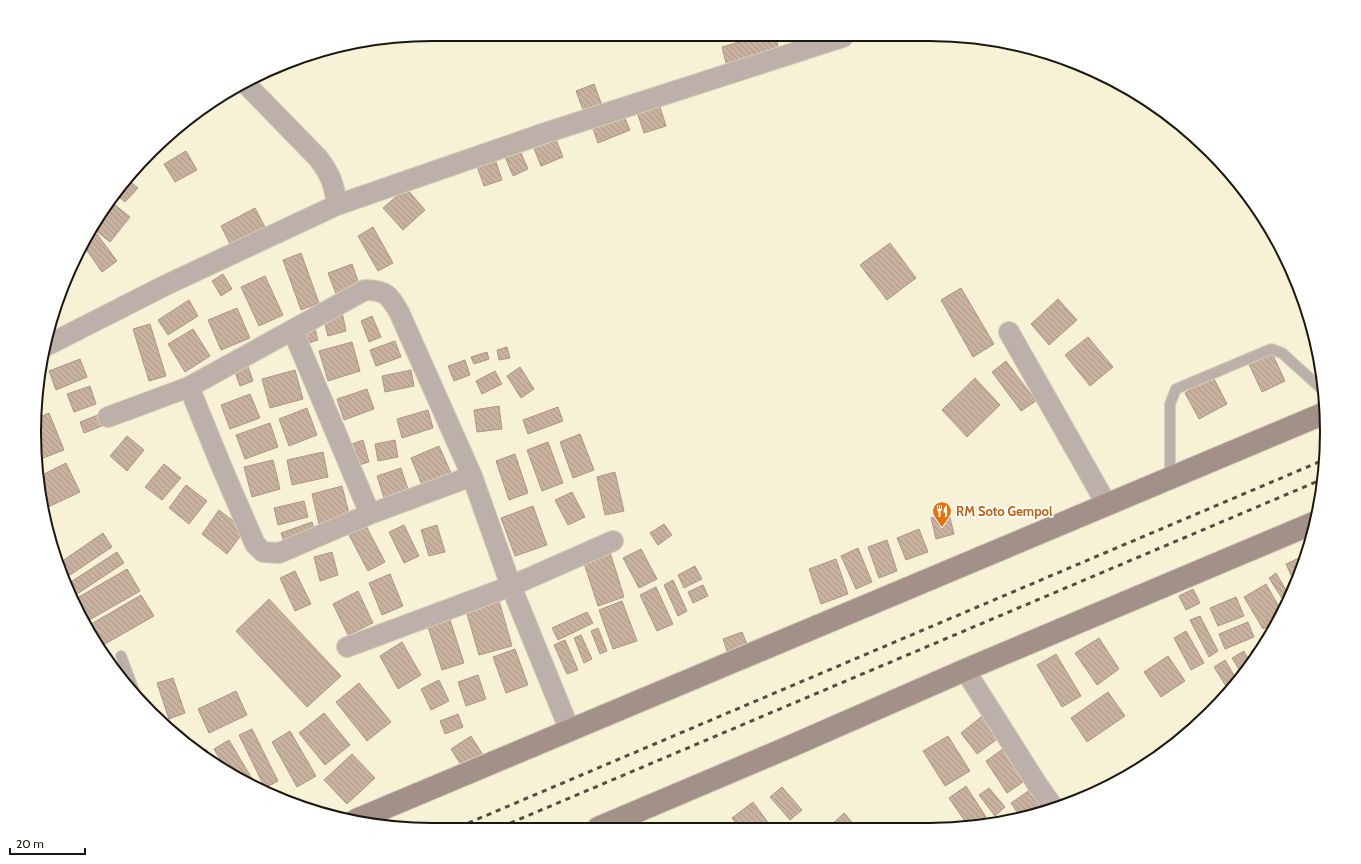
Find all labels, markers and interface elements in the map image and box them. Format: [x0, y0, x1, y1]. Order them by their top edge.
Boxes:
restaurant icon: RM Soto Gempol [931, 500, 953, 528]
place label: RM Soto Gempol [956, 503, 1053, 519]
scale bar [10, 830, 85, 856]
text: 20 m [16, 836, 44, 851]

